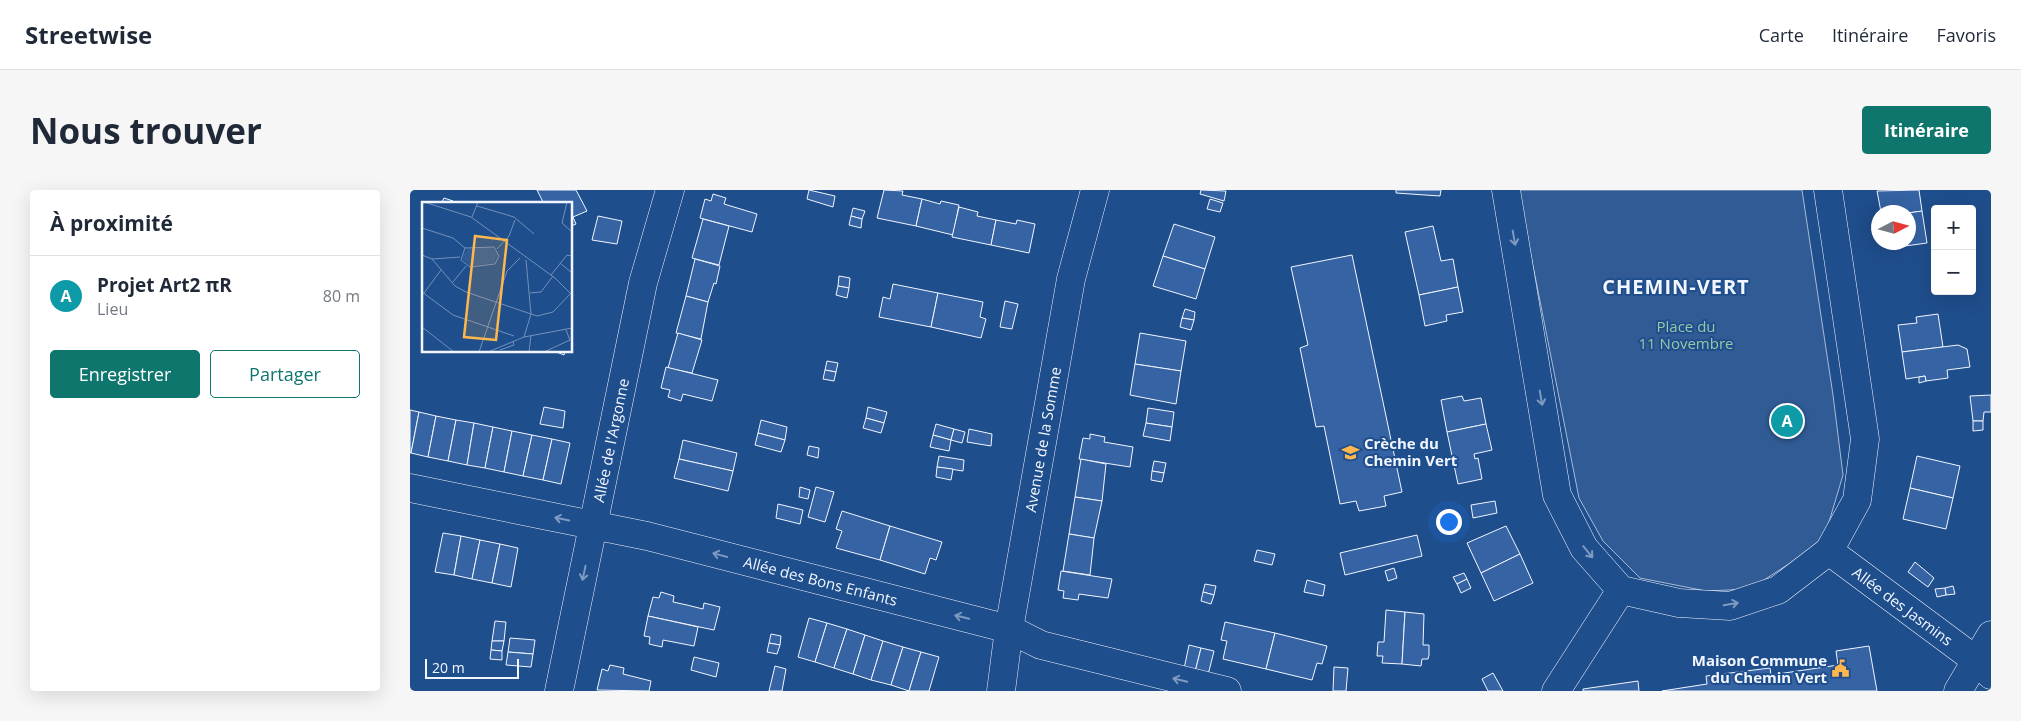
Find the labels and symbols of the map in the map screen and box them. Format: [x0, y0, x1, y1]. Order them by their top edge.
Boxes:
inset map [422, 202, 572, 352]
north arrow [1871, 205, 1916, 250]
one-way arrow [1509, 230, 1519, 246]
district label: CHEMIN-VERT [1602, 273, 1750, 300]
park label: Place du 11 Novembre [1639, 316, 1733, 353]
street label: Avenue de la Somme [1020, 365, 1065, 514]
street label: Allée de l'Argonne [588, 376, 633, 504]
one-way arrow [1536, 390, 1546, 406]
pin: A [1771, 402, 1803, 440]
place label: Crèche du Chemin Vert [1364, 433, 1458, 470]
school or university icon: Crèche du Chemin Vert [1340, 442, 1360, 462]
your location [1436, 509, 1462, 535]
one-way arrow [554, 514, 570, 523]
one-way arrow [1582, 545, 1593, 558]
one-way arrow [713, 550, 729, 559]
street label: Allée des Bons Enfants [741, 551, 900, 610]
street label: Allée des Jasmins [1849, 562, 1957, 650]
one-way arrow [579, 565, 588, 581]
one-way arrow [1723, 598, 1739, 608]
one-way arrow [955, 612, 971, 621]
place label: Maison Commune du Chemin Vert [1692, 650, 1827, 687]
scale bar [425, 656, 519, 679]
public building icon: Maison Commune du Chemin Vert [1831, 659, 1851, 679]
one-way arrow [1172, 674, 1188, 684]

